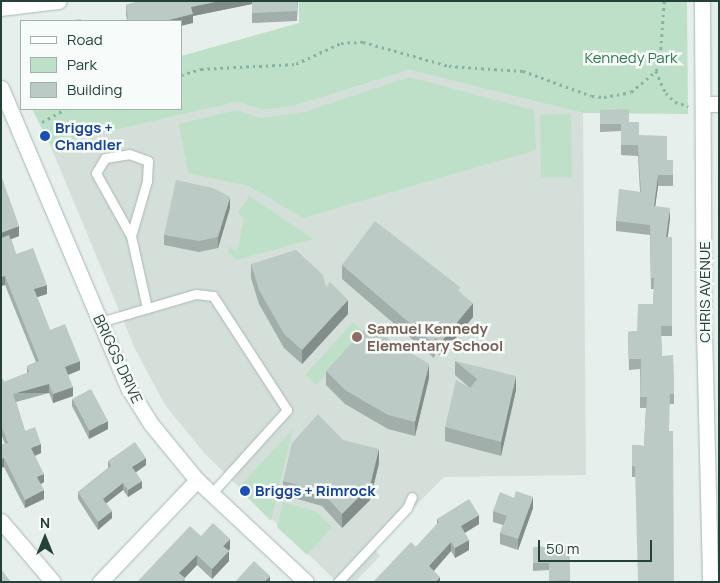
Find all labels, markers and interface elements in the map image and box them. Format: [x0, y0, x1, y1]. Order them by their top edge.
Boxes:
legend [20, 20, 182, 110]
text: Road [67, 29, 103, 50]
park label: Kennedy Park [584, 49, 678, 67]
text: Park [67, 54, 97, 75]
text: Building [67, 79, 122, 100]
place label: Briggs + Chandler [55, 118, 122, 153]
marker: Briggs + Chandler [39, 130, 51, 142]
street label: CHRIS AVENUE [696, 241, 714, 343]
street label: BRIGGS DRIVE [90, 312, 146, 406]
place label: Samuel Kennedy Elementary School [367, 319, 503, 354]
marker: Samuel Kennedy Elementary School [351, 331, 363, 343]
place label: Briggs + Rimrock [255, 482, 375, 500]
marker: Briggs + Rimrock [239, 485, 251, 497]
north arrow [20, 513, 70, 563]
text: N [40, 513, 50, 532]
scale bar [540, 530, 654, 562]
text: 50 m [546, 538, 580, 559]

